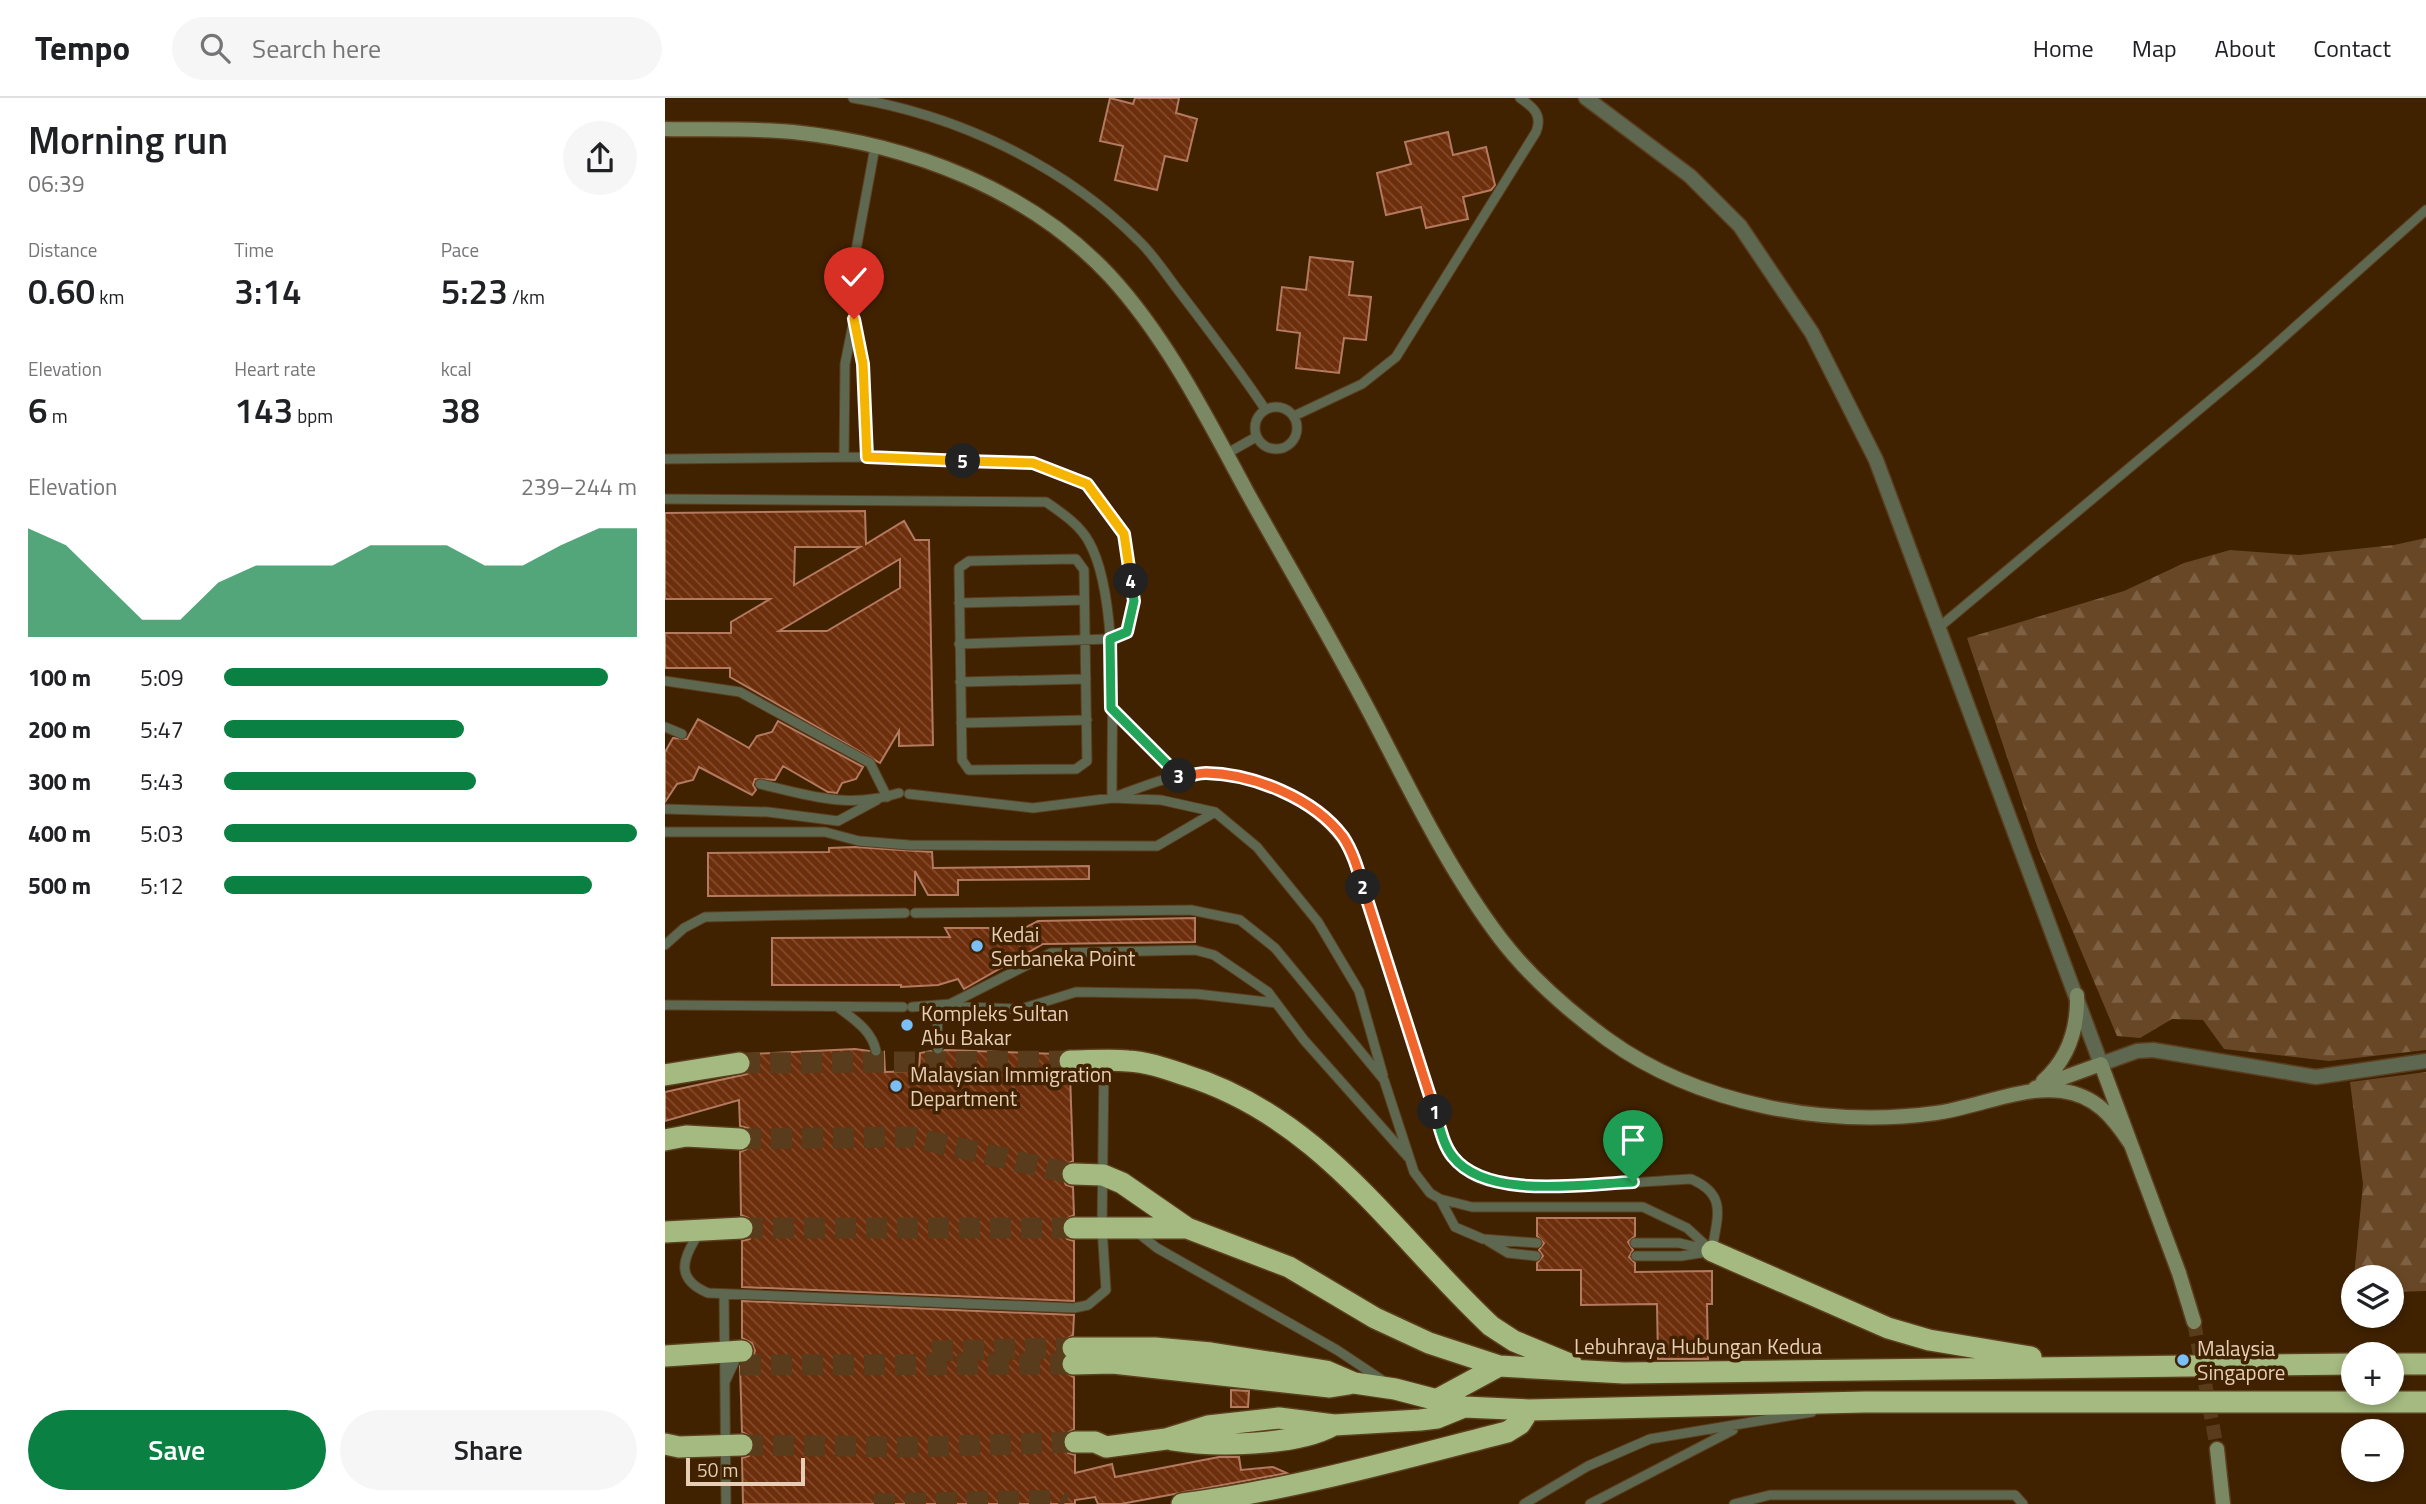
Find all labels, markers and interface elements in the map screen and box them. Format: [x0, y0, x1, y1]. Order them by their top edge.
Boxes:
search box [172, 17, 662, 80]
text: Tempo [35, 23, 130, 73]
icon: search [196, 29, 234, 67]
text: Search here [252, 29, 381, 68]
text: Home [2033, 30, 2094, 66]
text: Map [2132, 30, 2177, 66]
text: About [2215, 30, 2275, 66]
text: Contact [2313, 30, 2391, 66]
text: Morning run [28, 111, 228, 169]
button: share [563, 121, 637, 195]
text: 06:39 [28, 166, 85, 201]
text: Distance [28, 235, 97, 264]
text: Time [234, 235, 274, 264]
text: Pace [441, 235, 479, 264]
pin [824, 247, 884, 319]
icon: check [835, 258, 873, 296]
text: 0.60 [28, 264, 95, 318]
text: 3:14 [234, 264, 302, 318]
text: 5:23 [441, 264, 508, 318]
text: km [95, 282, 124, 311]
text: /km [508, 282, 545, 311]
text: Elevation [28, 354, 102, 383]
text: Heart rate [234, 354, 316, 383]
text: kcal [441, 354, 472, 383]
text: 6 [28, 383, 48, 437]
text: 143 [234, 383, 293, 437]
text: 38 [441, 383, 480, 437]
text: m [48, 401, 68, 430]
text: bpm [293, 401, 333, 430]
pin: 5 [945, 444, 981, 478]
text: 5 [957, 446, 968, 475]
text: Elevation [28, 469, 117, 504]
text: 239–244 m [521, 469, 637, 504]
pin: 4 [1113, 564, 1149, 598]
text: 4 [1125, 566, 1136, 595]
text: 100 m [28, 660, 91, 695]
text: 5:09 [140, 660, 184, 695]
text: 200 m [28, 712, 91, 747]
text: 5:47 [140, 712, 184, 747]
pin: 3 [1161, 758, 1197, 794]
text: 3 [1173, 761, 1184, 790]
text: 300 m [28, 764, 91, 799]
text: 5:43 [140, 764, 184, 799]
text: 400 m [28, 816, 91, 851]
text: 5:03 [140, 816, 184, 851]
text: 500 m [28, 868, 91, 903]
text: 5:12 [140, 868, 184, 903]
pin: 2 [1345, 870, 1381, 904]
text: 2 [1357, 872, 1368, 901]
place label: Kedai Serbaneka Point [991, 918, 1136, 974]
marker: Kedai Serbaneka Point [969, 938, 985, 954]
place label: Kompleks Sultan Abu Bakar [921, 997, 1069, 1053]
marker: Kompleks Sultan Abu Bakar [899, 1017, 915, 1033]
place label: Malaysian Immigration Department [910, 1058, 1112, 1114]
marker: Malaysian Immigration Department [888, 1078, 904, 1094]
pin: 1 [1417, 1094, 1453, 1130]
text: 1 [1429, 1097, 1440, 1126]
pin [1603, 1110, 1663, 1182]
icon: arrive [1614, 1121, 1652, 1159]
map controls [2341, 1265, 2404, 1482]
button: layers [2341, 1265, 2404, 1328]
street label: Lebuhraya Hubungan Kedua [1574, 1330, 1822, 1362]
place label: Malaysia Singapore [2197, 1332, 2285, 1388]
button: + [2341, 1342, 2404, 1405]
marker: Malaysia Singapore [2175, 1352, 2191, 1368]
button: Save [28, 1410, 326, 1490]
button: Share [340, 1410, 637, 1490]
button: − [2341, 1419, 2404, 1482]
scale bar [686, 1455, 805, 1487]
text: 50 m [697, 1455, 738, 1484]

